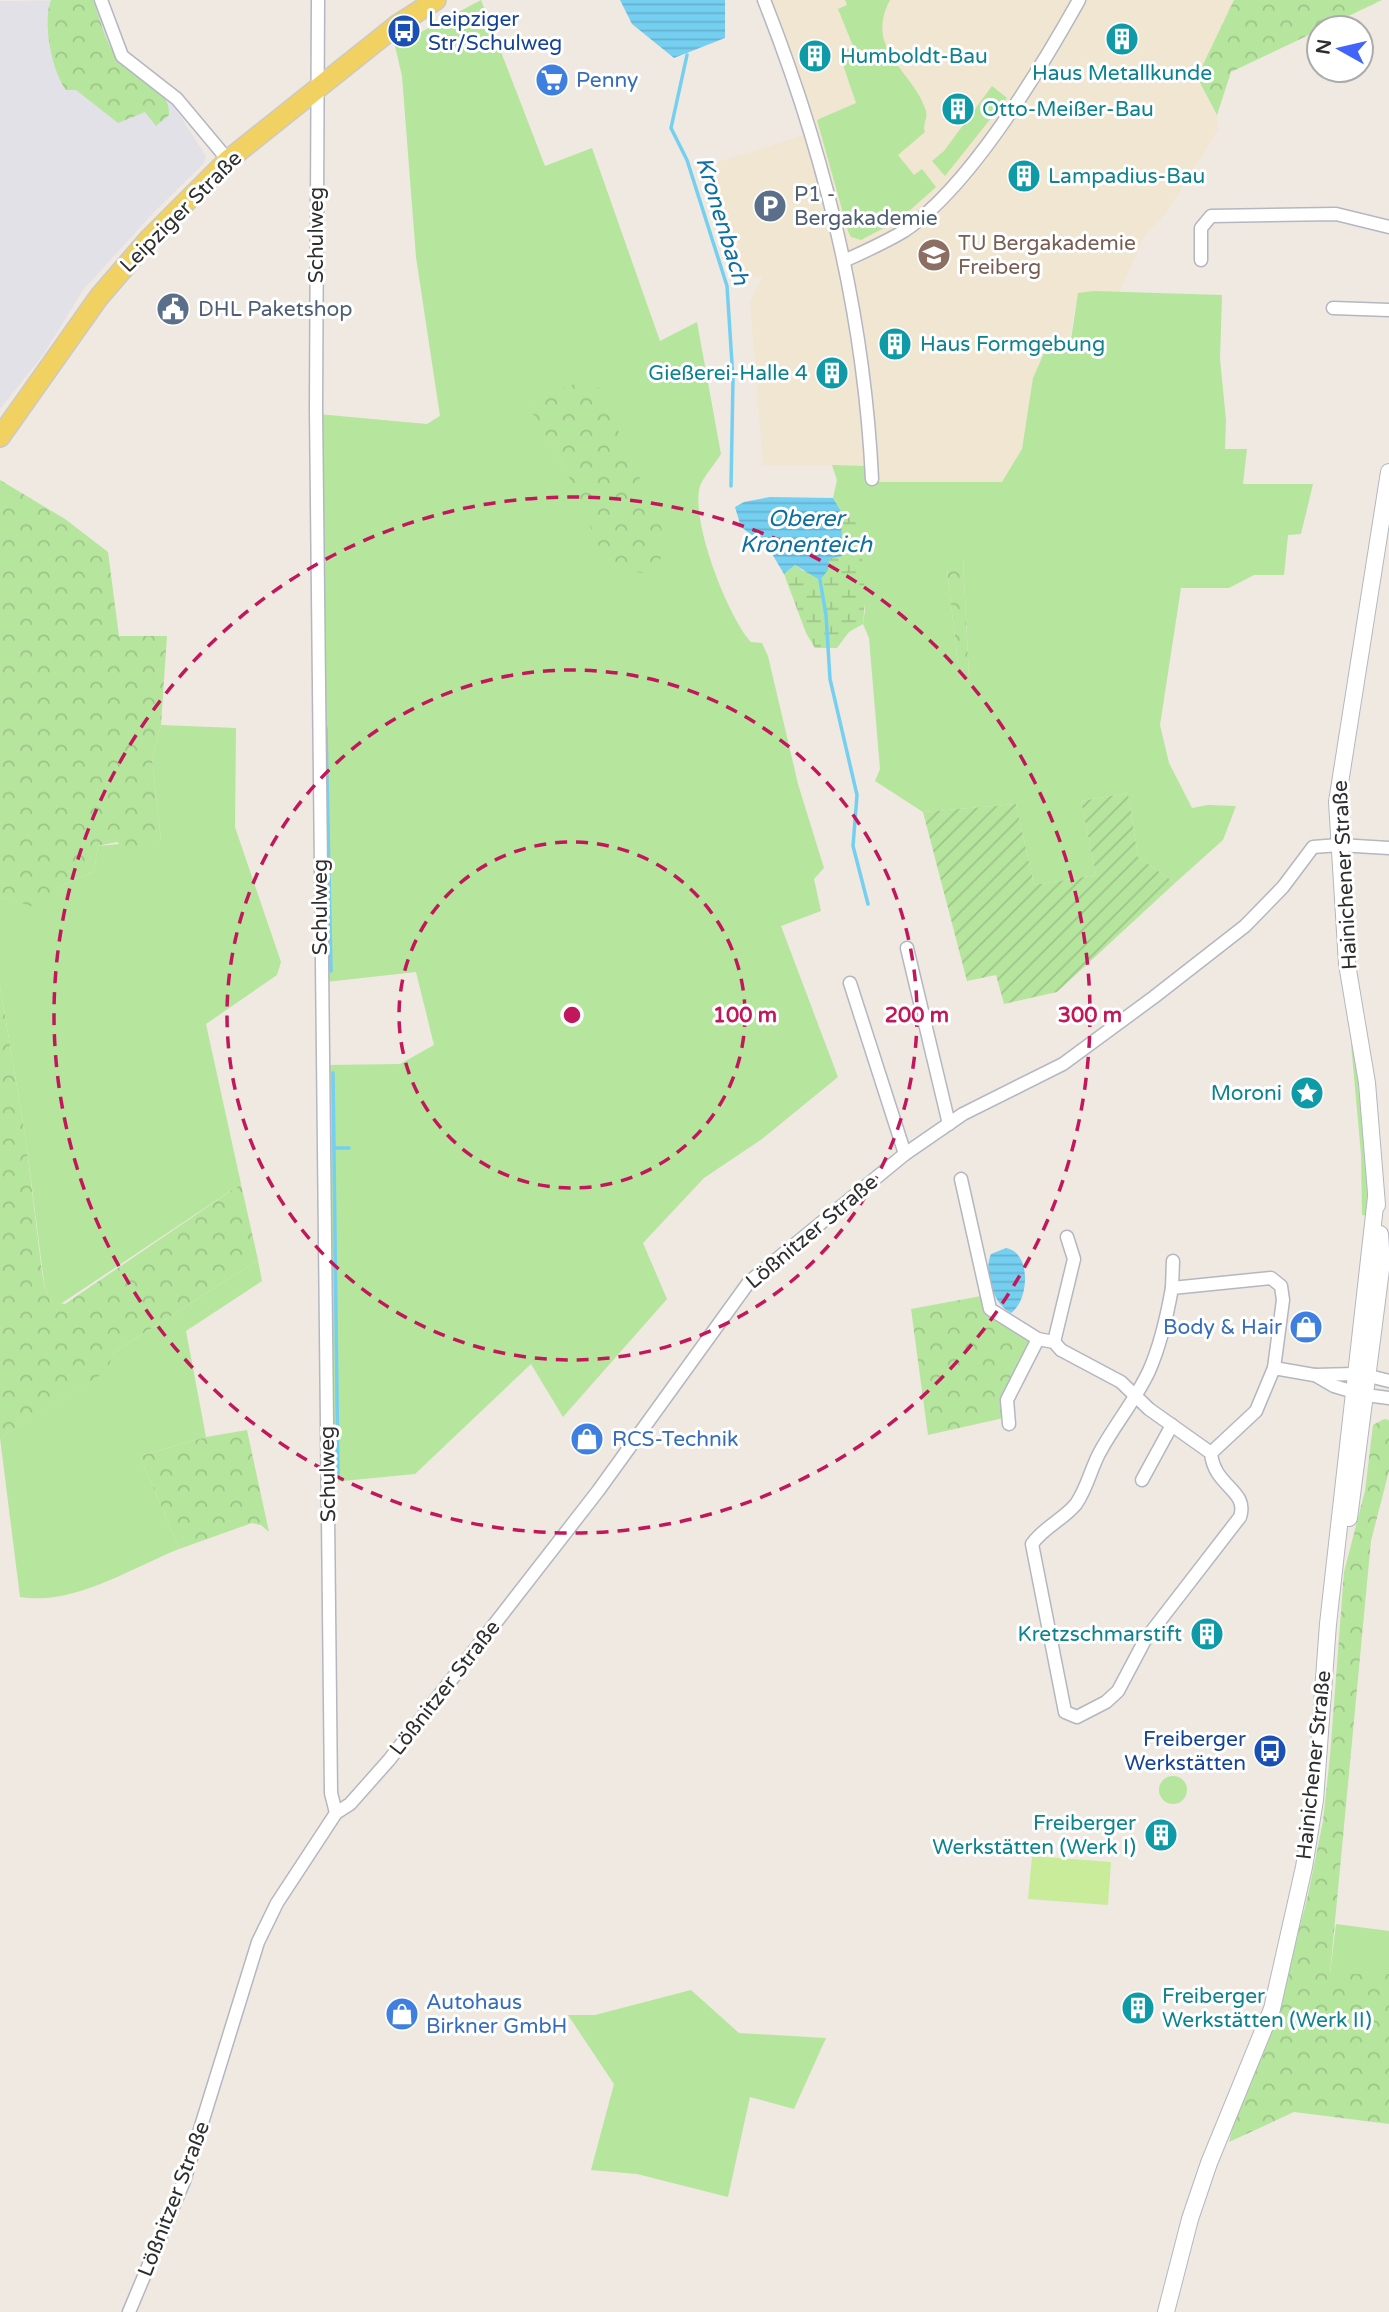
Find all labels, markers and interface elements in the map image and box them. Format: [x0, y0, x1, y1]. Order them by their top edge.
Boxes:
place label: Leipziger Str/Schulweg [428, 7, 562, 56]
bus stop icon: Leipziger Str/Schulweg [385, 12, 423, 50]
north arrow [1305, 14, 1375, 84]
building icon: Haus Metallkunde [1103, 20, 1141, 58]
building icon: Humboldt-Bau [796, 37, 834, 75]
text: N [1312, 38, 1336, 56]
place label: Humboldt-Bau [840, 44, 988, 69]
supermarket icon: Penny [533, 61, 571, 99]
place label: Haus Metallkunde [1032, 61, 1212, 86]
place label: Penny [576, 68, 638, 93]
building icon: Otto-Meißer-Bau [939, 90, 977, 128]
place label: Otto-Meißer-Bau [982, 97, 1154, 122]
street label: Leipziger Straße [115, 146, 247, 278]
water label: Kronenbach [689, 153, 755, 289]
building icon: Lampadius-Bau [1005, 157, 1043, 195]
place label: Lampadius-Bau [1048, 164, 1205, 189]
place label: P1 - Bergakademie [794, 182, 938, 231]
street label: Schulweg [304, 187, 329, 283]
parking icon: P1 - Bergakademie [751, 187, 789, 225]
place label: TU Bergakademie Freiberg [958, 231, 1136, 280]
school or university icon: TU Bergakademie Freiberg [915, 236, 953, 274]
public building icon: DHL Paketshop [154, 290, 192, 328]
place label: DHL Paketshop [198, 297, 353, 322]
building icon: Haus Formgebung [876, 325, 914, 363]
place label: Haus Formgebung [920, 332, 1105, 357]
building icon: Gießerei-Halle 4 [813, 354, 851, 392]
place label: Gießerei-Halle 4 [648, 361, 808, 386]
water label: Oberer Kronenteich [740, 505, 873, 559]
street label: Hainichener Straße [1328, 779, 1362, 971]
street label: Schulweg [308, 859, 333, 955]
centre of rings [560, 1003, 584, 1027]
text: 100 m [713, 1003, 777, 1028]
text: 200 m [885, 1003, 949, 1028]
text: 300 m [1058, 1003, 1122, 1028]
place icon: Moroni [1288, 1074, 1326, 1112]
place label: Moroni [1211, 1081, 1282, 1106]
street label: Lößnitzer Straße [741, 1169, 883, 1294]
shop icon: Body & Hair [1287, 1308, 1325, 1346]
place label: Body & Hair [1163, 1315, 1282, 1340]
shop icon: RCS-Technik [568, 1420, 606, 1458]
street label: Schulweg [315, 1426, 341, 1522]
place label: RCS-Technik [612, 1427, 738, 1452]
street label: Lößnitzer Straße [385, 1615, 506, 1761]
building icon: Kretzschmarstift [1188, 1615, 1226, 1653]
place label: Kretzschmarstift [1018, 1622, 1182, 1647]
street label: Hainichener Straße [1292, 1669, 1336, 1861]
place label: Freiberger Werkstätten [1124, 1727, 1246, 1776]
bus stop icon: Freiberger Werkstätten [1251, 1732, 1289, 1770]
place label: Freiberger Werkstätten (Werk I) [932, 1811, 1136, 1860]
building icon: Freiberger Werkstätten (Werk I) [1142, 1816, 1180, 1854]
place label: Freiberger Werkstätten (Werk II) [1162, 1984, 1372, 2033]
building icon: Freiberger Werkstätten (Werk II) [1119, 1989, 1157, 2027]
place label: Autohaus Birkner GmbH [426, 1990, 567, 2039]
shop icon: Autohaus Birkner GmbH [383, 1995, 421, 2033]
street label: Lößnitzer Straße [133, 2118, 215, 2280]

